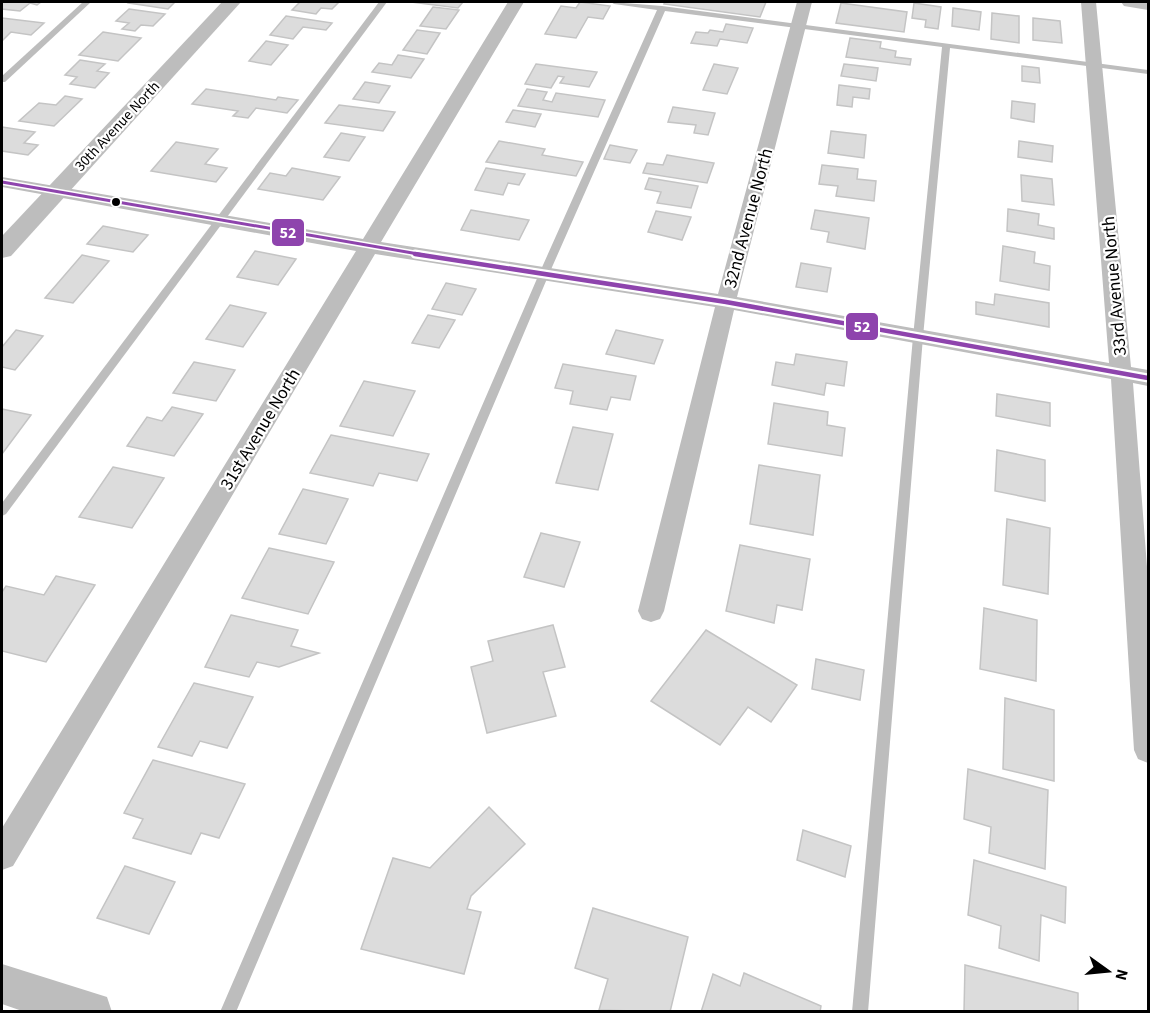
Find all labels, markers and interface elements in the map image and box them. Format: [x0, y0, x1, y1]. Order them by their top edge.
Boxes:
street label: 30th Avenue North [70, 77, 165, 176]
street label: 32nd Avenue North [718, 145, 779, 291]
unlabelled marker [110, 196, 122, 208]
street label: 33rd Avenue North [1096, 215, 1133, 357]
line badge: 52 [271, 218, 305, 247]
text: 52 [280, 222, 296, 244]
line badge: 52 [845, 312, 879, 341]
text: 52 [854, 316, 870, 338]
street label: 31st Avenue North [214, 364, 307, 495]
north arrow [1078, 941, 1138, 1001]
text: N [1110, 967, 1134, 983]

